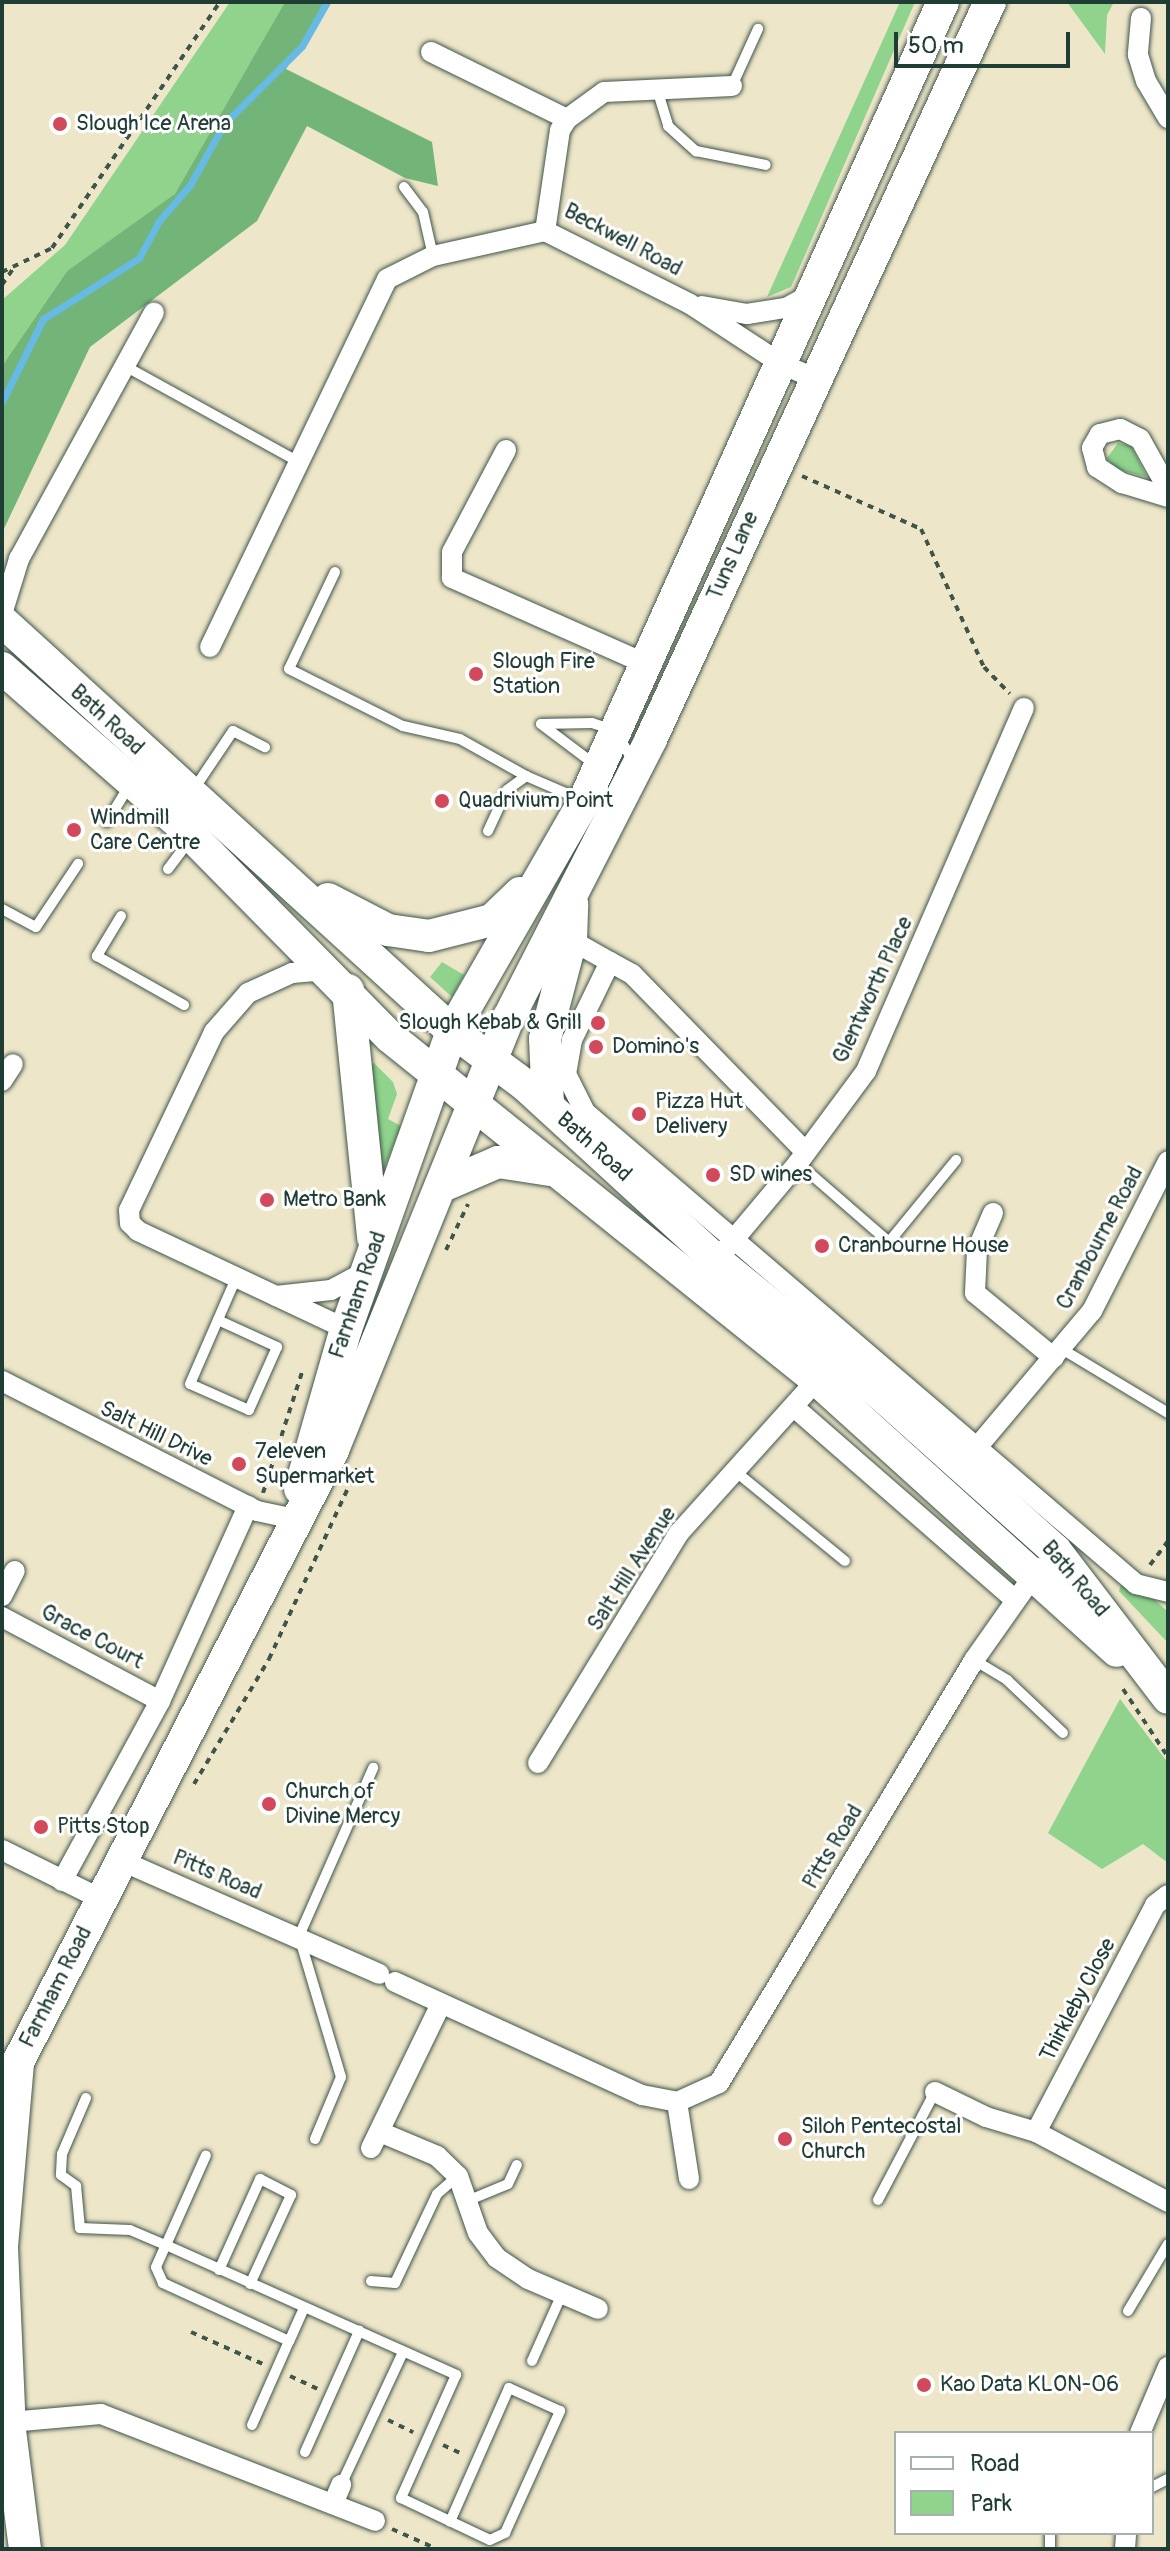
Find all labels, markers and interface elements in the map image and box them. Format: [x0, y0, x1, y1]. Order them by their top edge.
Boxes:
scale bar [898, 16, 1074, 66]
text: 50 m [908, 31, 964, 60]
place label: Slough Ice Arena [76, 111, 231, 137]
marker: Slough Ice Arena [51, 115, 69, 133]
street label: Beckwell Road [559, 198, 687, 282]
street label: Tuns Lane [702, 507, 764, 605]
place label: Slough Fire Station [492, 648, 595, 700]
marker: Slough Fire Station [467, 665, 485, 683]
street label: Bath Road [65, 679, 149, 761]
place label: Quadrivium Point [458, 788, 613, 814]
marker: Quadrivium Point [433, 792, 451, 810]
place label: Windmill Care Centre [90, 804, 200, 856]
marker: Windmill Care Centre [65, 821, 83, 839]
street label: Glentworth Place [827, 912, 919, 1068]
place label: Slough Kebab & Grill [399, 1010, 582, 1036]
marker: Slough Kebab & Grill [589, 1014, 607, 1032]
place label: Domino's [612, 1034, 699, 1060]
marker: Domino's [587, 1038, 605, 1056]
place label: Pizza Hut Delivery [655, 1088, 743, 1140]
marker: Pizza Hut Delivery [630, 1105, 648, 1123]
street label: Bath Road [551, 1107, 637, 1187]
place label: SD wines [729, 1162, 812, 1188]
street label: Cranbourne Road [1051, 1162, 1149, 1314]
marker: SD wines [704, 1166, 722, 1184]
place label: Metro Bank [283, 1187, 386, 1213]
marker: Metro Bank [258, 1191, 276, 1209]
street label: Farnham Road [324, 1228, 392, 1362]
place label: Cranbourne House [838, 1233, 1009, 1259]
marker: Cranbourne House [813, 1237, 831, 1255]
street label: Salt Hill Drive [95, 1395, 217, 1473]
place label: 7eleven Supermarket [255, 1438, 374, 1490]
marker: 7eleven Supermarket [230, 1455, 248, 1473]
street label: Salt Hill Avenue [582, 1502, 682, 1636]
street label: Bath Road [1035, 1535, 1115, 1623]
street label: Grace Court [36, 1599, 148, 1675]
place label: Church of Divine Mercy [285, 1778, 400, 1830]
marker: Church of Divine Mercy [260, 1795, 278, 1813]
street label: Pitts Road [797, 1800, 869, 1894]
place label: Pitts Stop [57, 1814, 150, 1840]
marker: Pitts Stop [32, 1818, 50, 1836]
street label: Pitts Road [169, 1844, 265, 1906]
street label: Farnham Road [14, 1922, 98, 2052]
street label: Thirkleby Close [1034, 1934, 1122, 2066]
place label: Siloh Pentecostal Church [801, 2113, 962, 2164]
marker: Siloh Pentecostal Church [776, 2130, 794, 2148]
place label: Kao Data KLON-06 [940, 2372, 1119, 2398]
marker: Kao Data KLON-06 [915, 2376, 933, 2394]
legend [894, 2431, 1154, 2535]
text: Road [970, 2449, 1020, 2478]
text: Park [970, 2489, 1012, 2518]

